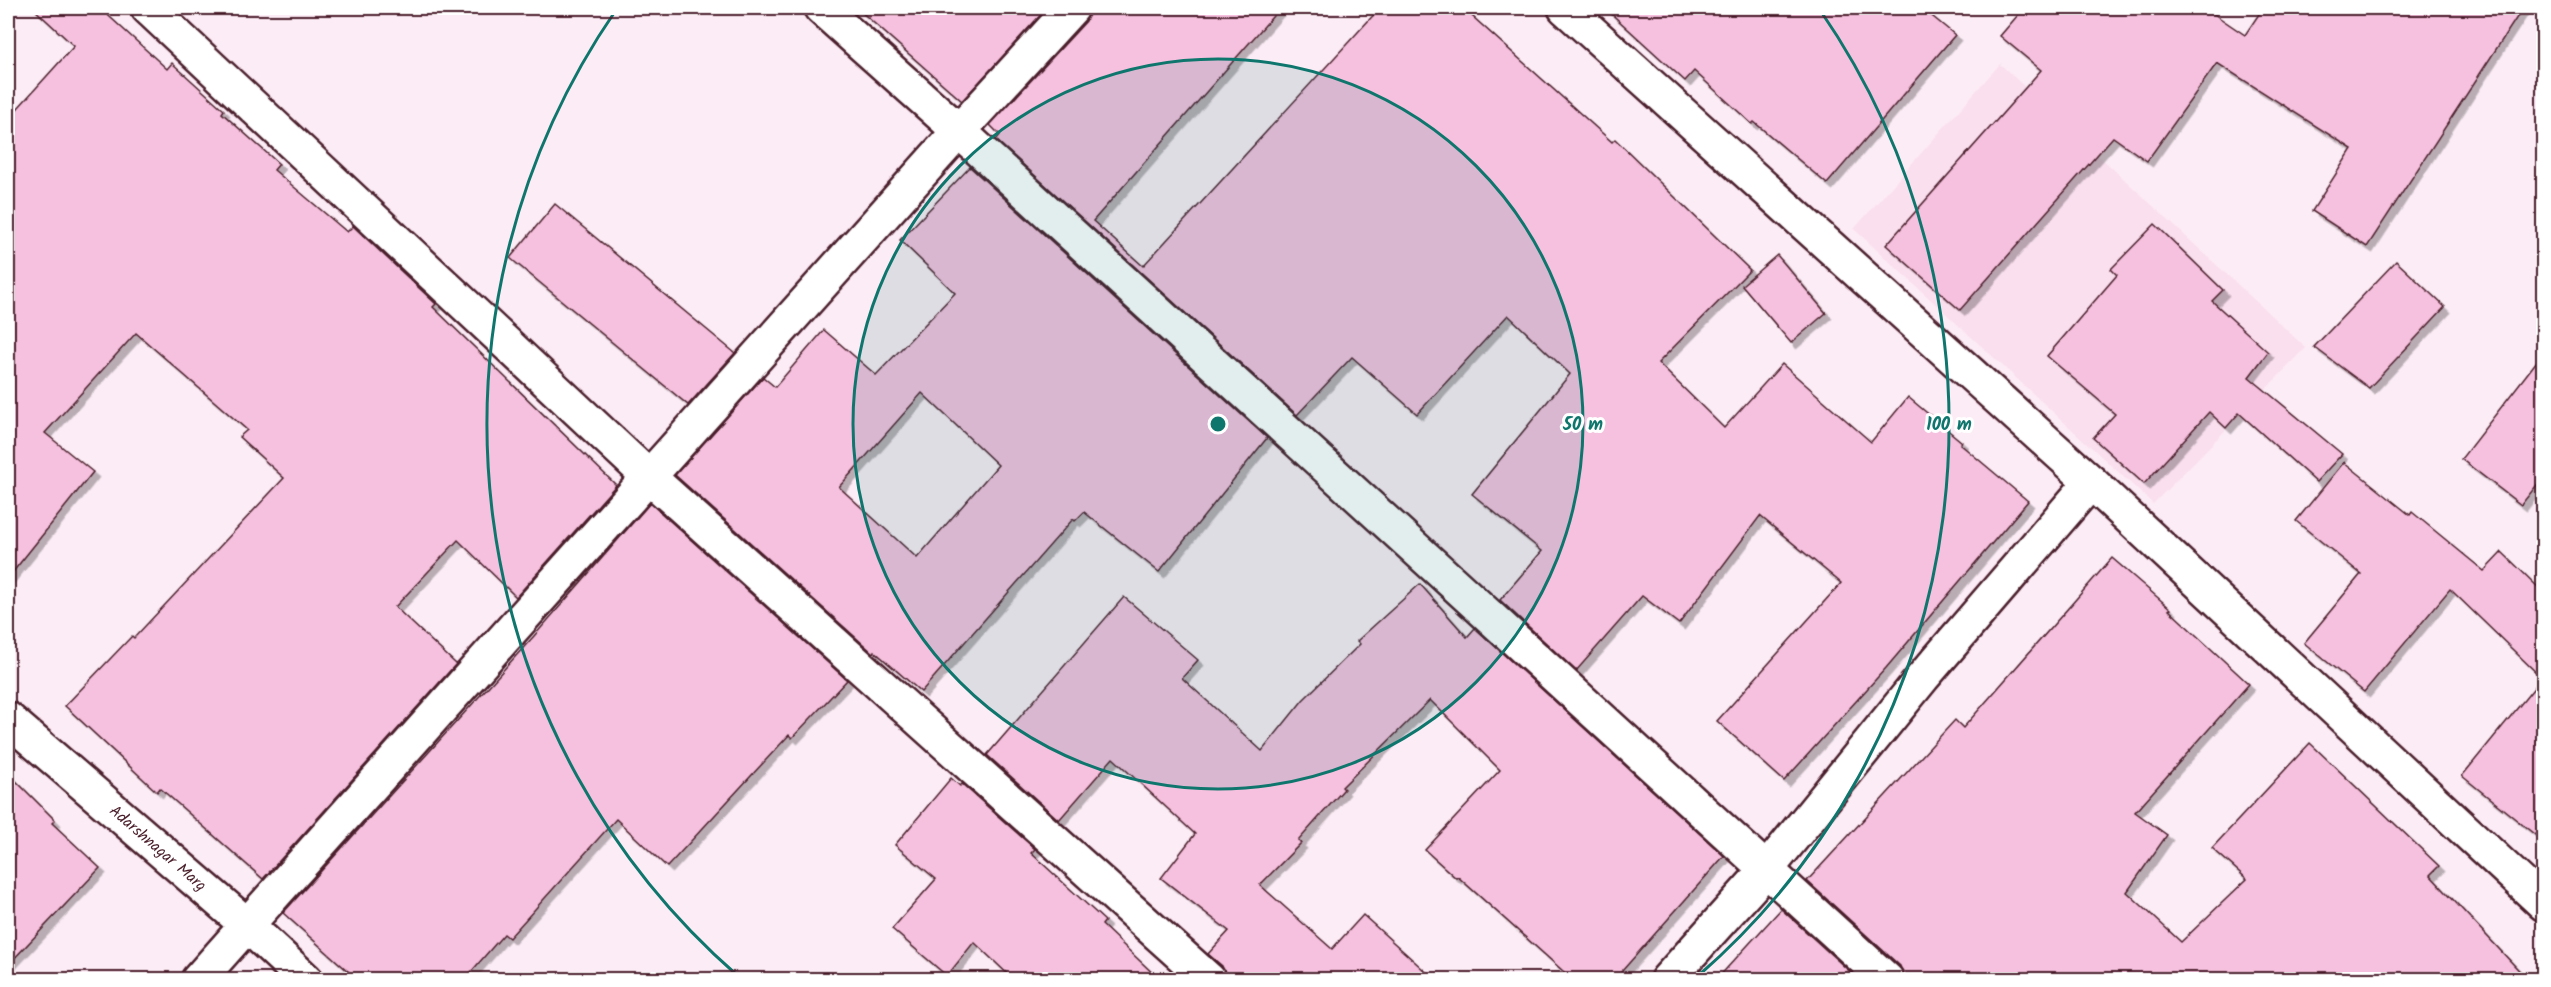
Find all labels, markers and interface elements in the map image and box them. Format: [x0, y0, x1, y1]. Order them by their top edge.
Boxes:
text: 50 m [1562, 411, 1603, 440]
text: 100 m [1926, 411, 1972, 440]
centre of rings [1208, 414, 1228, 434]
street label: Adarshnagar Marg [104, 799, 212, 898]

